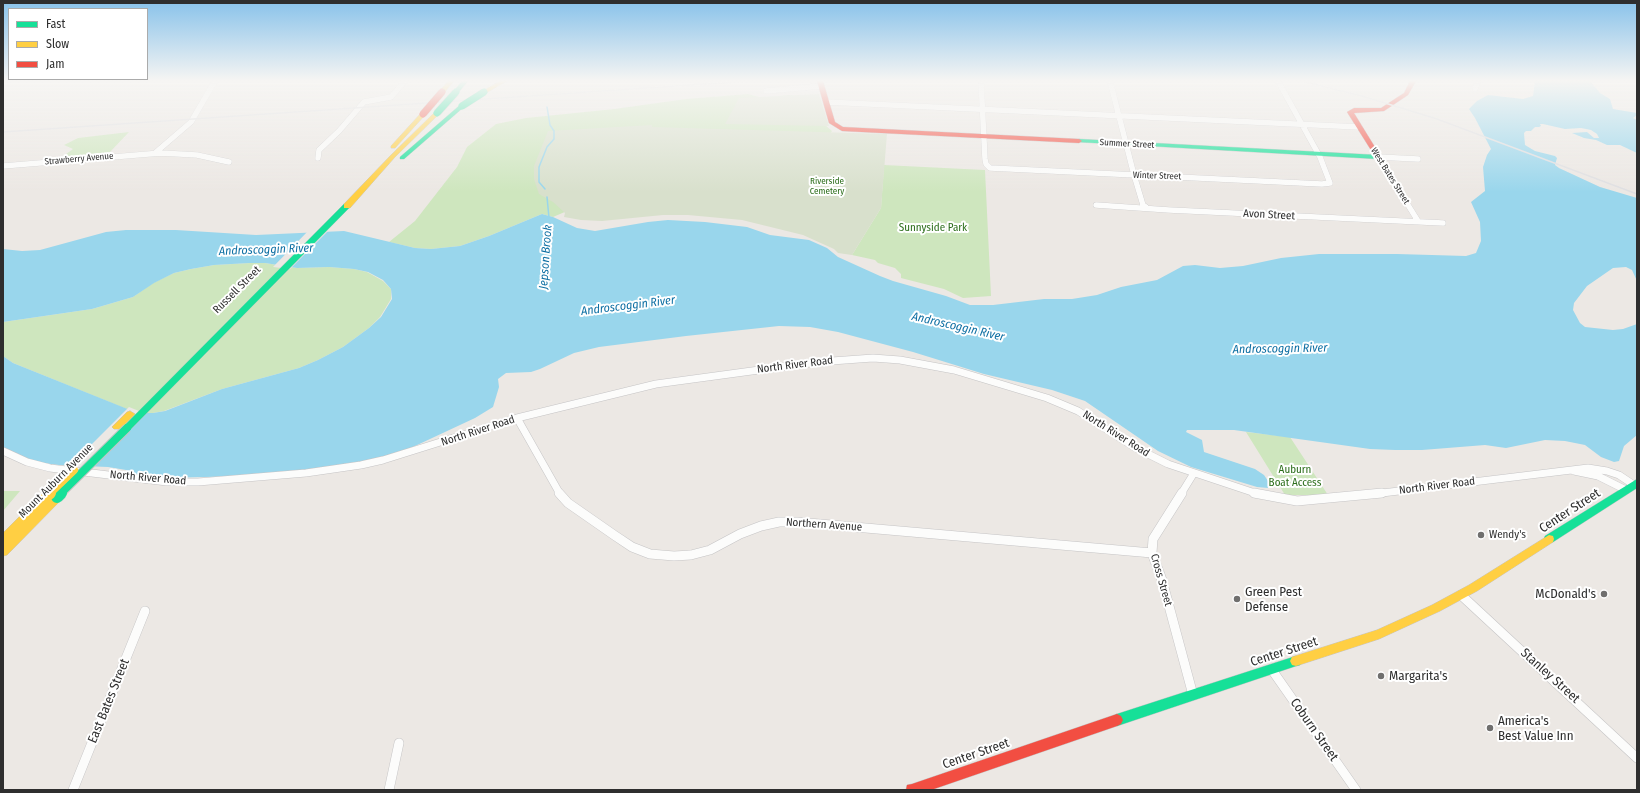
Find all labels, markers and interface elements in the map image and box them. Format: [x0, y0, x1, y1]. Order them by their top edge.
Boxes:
legend [8, 8, 148, 80]
text: Fast [46, 17, 65, 31]
text: Slow [46, 37, 69, 51]
text: Jam [46, 57, 64, 71]
street label: Summer Street [1099, 137, 1155, 151]
street label: West Bates Street [1368, 146, 1412, 206]
street label: Strawberry Avenue [44, 151, 114, 167]
street label: Winter Street [1133, 170, 1181, 182]
park label: Riverside Cemetery [810, 176, 844, 197]
street label: Avon Street [1243, 207, 1295, 223]
park label: Sunnyside Park [899, 221, 967, 235]
water label: Jepson Brook [537, 224, 555, 290]
water label: Androscoggin River [219, 241, 313, 259]
street label: Russell Street [210, 263, 264, 317]
water label: Androscoggin River [580, 293, 676, 319]
water label: Androscoggin River [910, 309, 1006, 345]
water label: Androscoggin River [1233, 341, 1327, 357]
street label: North River Road [756, 354, 834, 376]
street label: North River Road [1080, 408, 1152, 460]
street label: North River Road [440, 413, 516, 449]
street label: Mount Auburn Avenue [16, 441, 96, 521]
park label: Auburn Boat Access [1269, 463, 1321, 489]
street label: North River Road [109, 468, 187, 488]
street label: North River Road [1398, 475, 1476, 497]
street label: Center Street [1537, 485, 1603, 537]
street label: Northern Avenue [785, 516, 863, 534]
place label: Wendy's [1489, 528, 1526, 542]
marker: Wendy's [1476, 530, 1486, 540]
street label: Cross Street [1147, 552, 1175, 608]
place label: Green Pest Defense [1245, 584, 1302, 615]
place label: McDonald's [1535, 586, 1596, 602]
marker: McDonald's [1599, 589, 1609, 599]
marker: Green Pest Defense [1232, 594, 1242, 604]
street label: Center Street [1248, 634, 1320, 670]
street label: Stanley Street [1517, 645, 1583, 707]
street label: East Bates Street [85, 657, 133, 745]
place label: Margarita's [1389, 668, 1447, 684]
marker: Margarita's [1376, 671, 1386, 681]
street label: Coburn Street [1287, 696, 1341, 764]
place label: America's Best Value Inn [1498, 713, 1574, 744]
marker: America's Best Value Inn [1485, 723, 1495, 733]
street label: Center Street [941, 735, 1011, 773]

